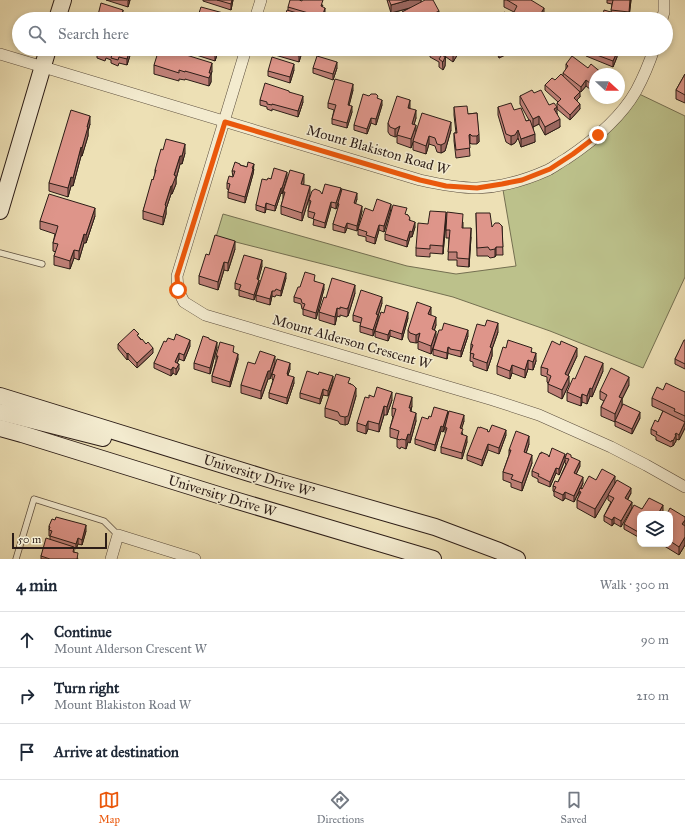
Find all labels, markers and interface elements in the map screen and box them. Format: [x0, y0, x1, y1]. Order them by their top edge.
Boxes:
search box [12, 12, 673, 56]
icon: search [26, 23, 48, 45]
text: Search here [58, 25, 129, 43]
north arrow [589, 68, 625, 104]
street label: Mount Blakiston Road W [305, 121, 452, 179]
route end [589, 126, 607, 144]
route start [169, 281, 187, 299]
street label: Mount Alderson Crescent W [271, 311, 434, 373]
street label: University Drive W' [201, 451, 317, 501]
street label: University Drive W [166, 472, 278, 520]
map controls [637, 511, 673, 547]
button: layers [637, 511, 673, 547]
scale bar [12, 531, 107, 550]
text: 50 m [18, 533, 41, 546]
text: 4 min [16, 575, 57, 596]
text: Walk · 300 m [600, 577, 669, 593]
text: Continue [54, 623, 112, 641]
icon: ahead [16, 629, 38, 651]
text: 90 m [641, 632, 669, 648]
text: Mount Alderson Crescent W [54, 641, 207, 657]
text: Turn right [54, 679, 119, 697]
icon: right [16, 685, 38, 707]
text: 210 m [636, 688, 669, 704]
text: Mount Blakiston Road W [54, 697, 191, 713]
icon: arrive [16, 741, 38, 763]
text: Arrive at destination [54, 743, 179, 761]
tab: Map [98, 789, 120, 826]
tab: Directions [317, 789, 364, 826]
tab: Saved [561, 789, 587, 826]

